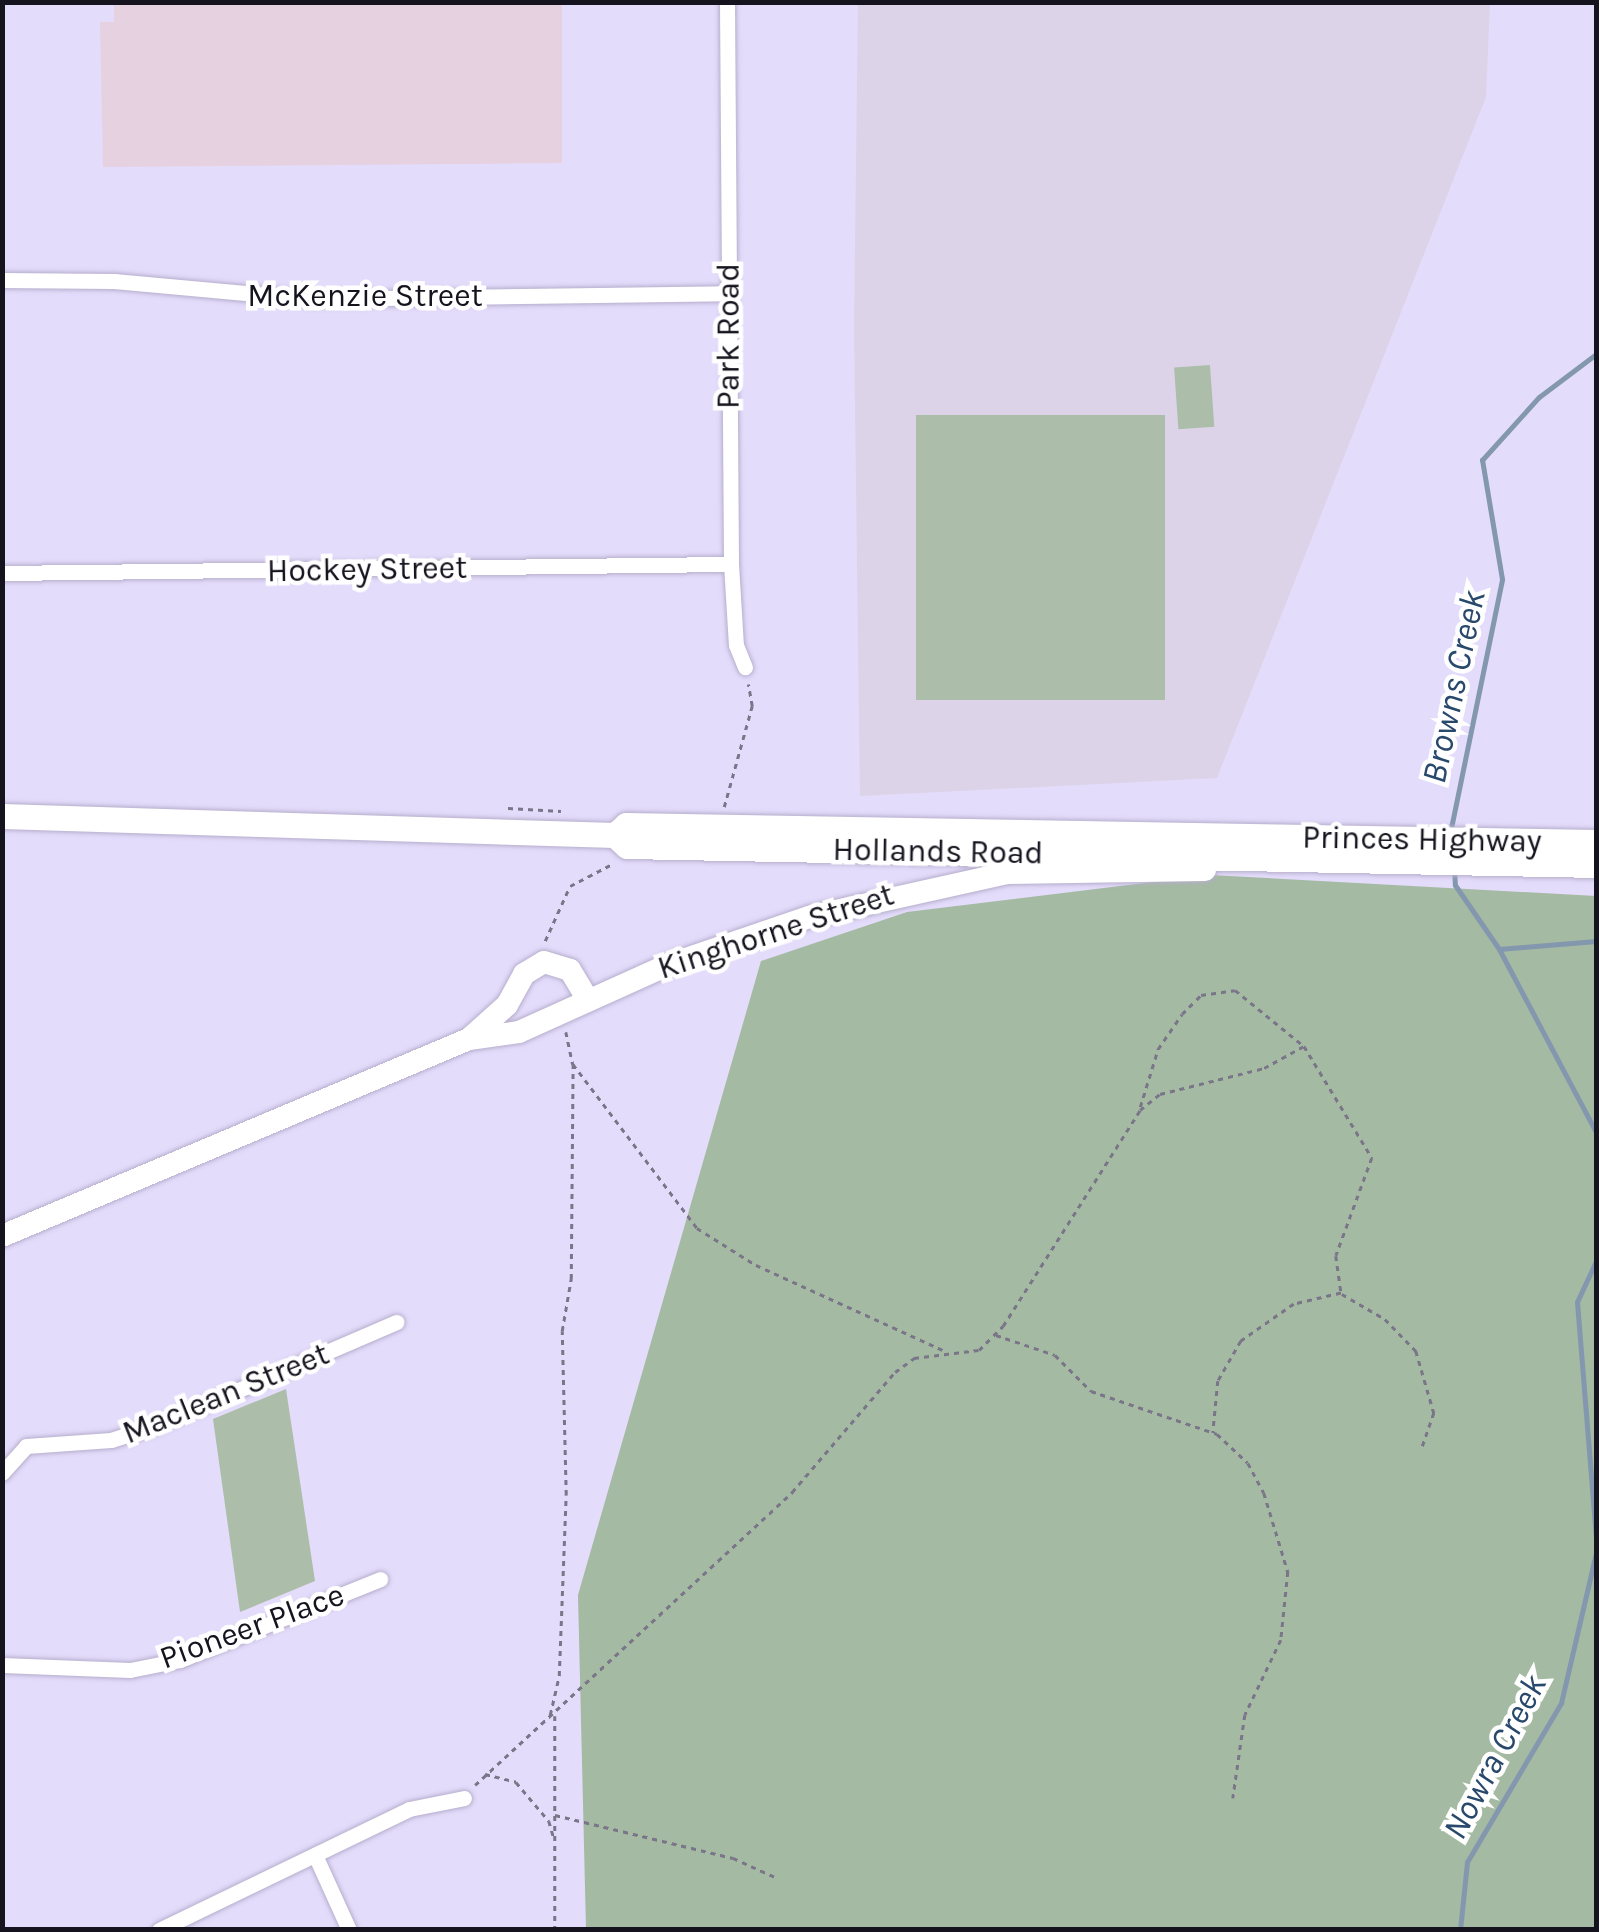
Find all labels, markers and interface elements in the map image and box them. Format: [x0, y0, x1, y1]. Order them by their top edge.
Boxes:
street label: Park Road [710, 263, 748, 409]
street label: McKenzie Street [247, 277, 483, 315]
street label: Hockey Street [267, 549, 467, 591]
water label: Browns Creek [1413, 587, 1495, 787]
street label: Princes Highway [1302, 819, 1542, 861]
street label: Hollands Road [832, 831, 1044, 873]
street label: Kinghorne Street [653, 876, 899, 988]
street label: Maclean Street [117, 1335, 335, 1453]
street label: Pioneer Place [155, 1576, 349, 1678]
water label: Nowra Creek [1434, 1668, 1556, 1846]

